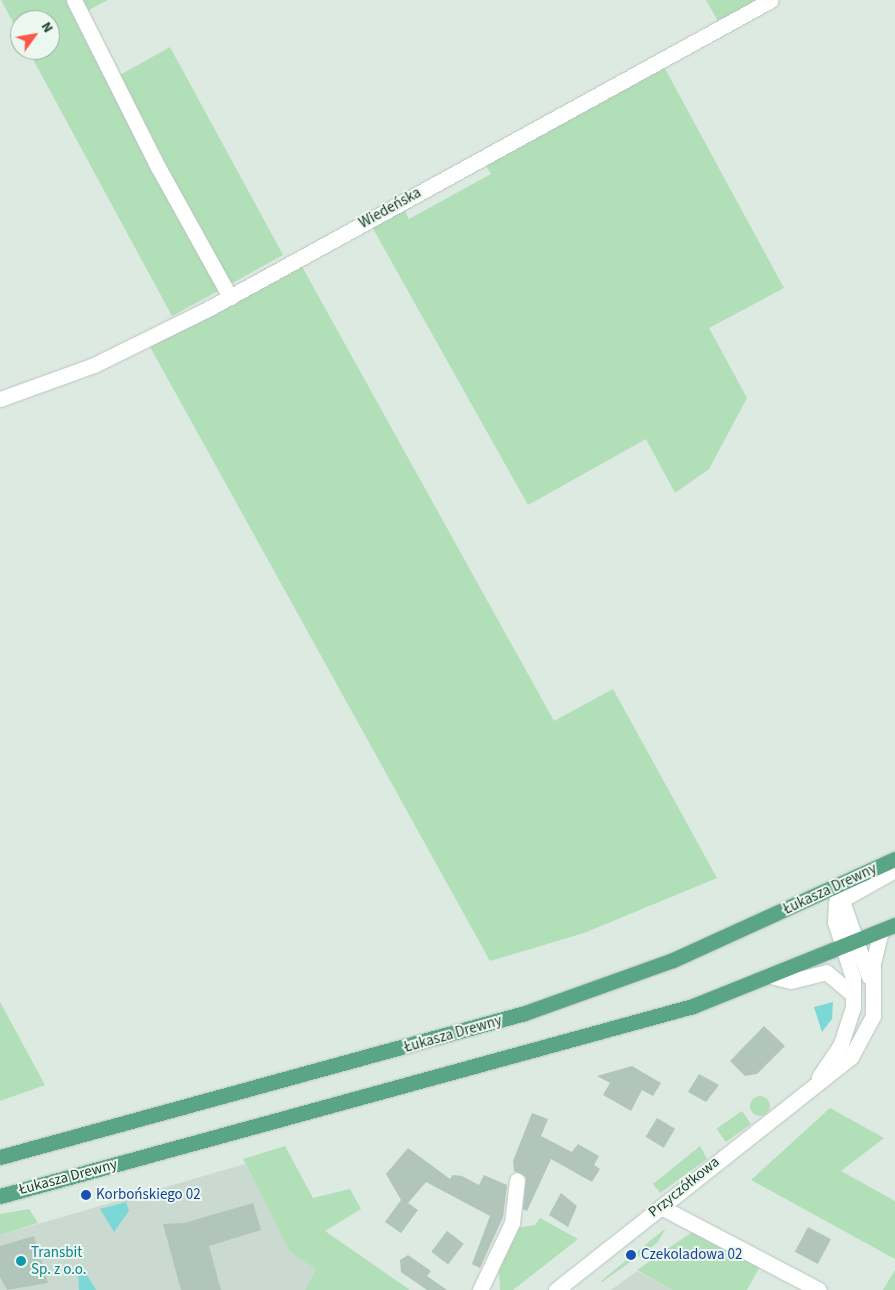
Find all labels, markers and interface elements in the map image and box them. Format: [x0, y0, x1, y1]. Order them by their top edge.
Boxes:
north arrow [10, 10, 60, 60]
text: N [36, 18, 58, 37]
street label: Wiedeńska [356, 184, 424, 232]
street label: Łukasza Drewny [780, 859, 880, 919]
street label: Łukasza Drewny [402, 1011, 504, 1057]
street label: Przyczółkowa [645, 1153, 723, 1221]
street label: Łukasza Drewny [17, 1155, 119, 1199]
place label: Korbońskiego 02 [96, 1186, 201, 1204]
marker: Korbońskiego 02 [80, 1189, 92, 1201]
place label: Transbit Sp. z o.o. [31, 1243, 87, 1278]
place label: Czekoladowa 02 [641, 1246, 742, 1264]
marker: Czekoladowa 02 [625, 1249, 637, 1261]
marker: Transbit Sp. z o.o. [15, 1255, 27, 1267]

